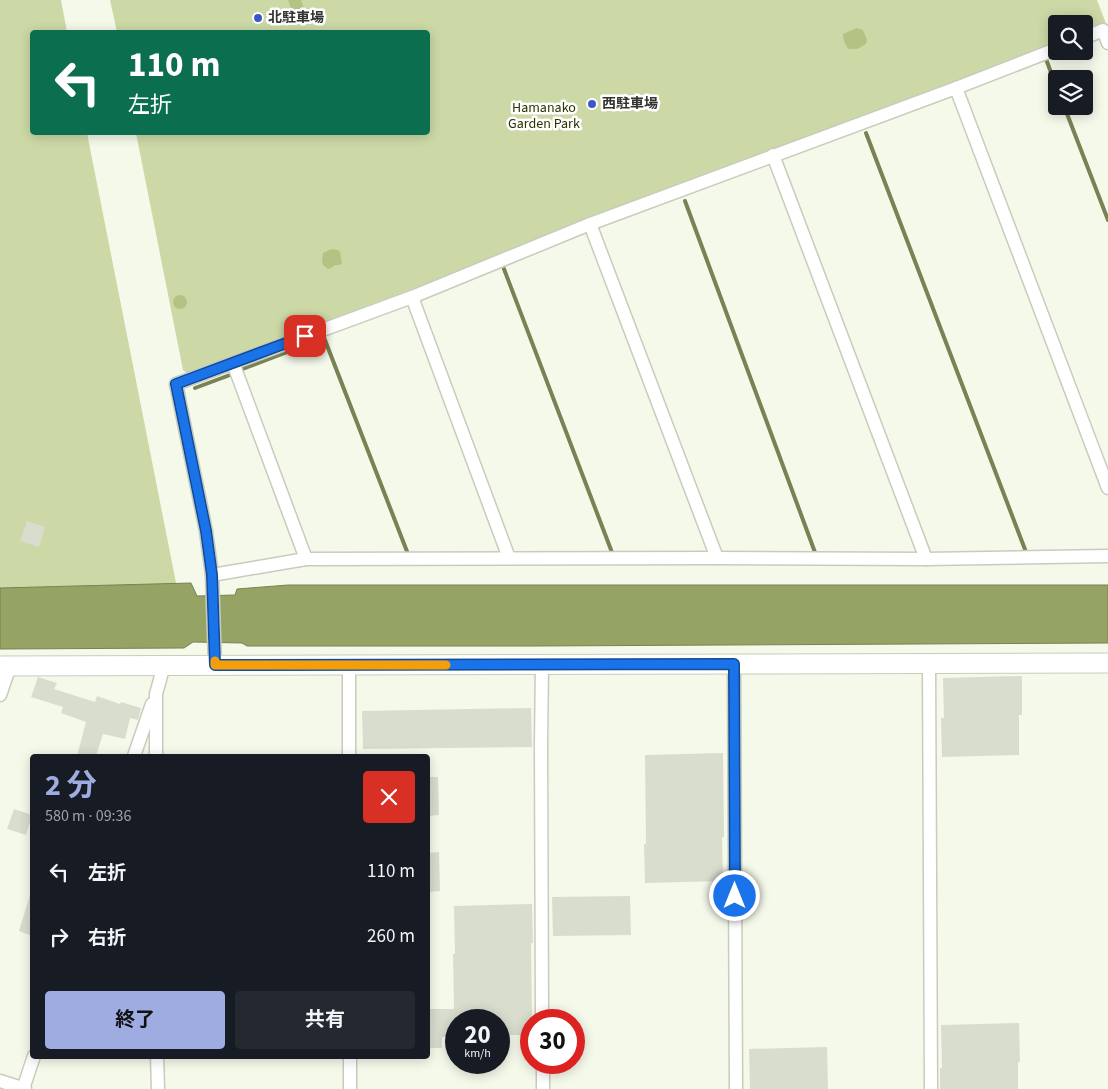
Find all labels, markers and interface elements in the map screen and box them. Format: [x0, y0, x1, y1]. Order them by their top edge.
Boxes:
place label: 北駐車場 [268, 8, 324, 28]
marker: 北駐車場 [252, 12, 264, 24]
map controls [1048, 15, 1093, 115]
button: search [1048, 15, 1093, 60]
text: 110 m [128, 40, 220, 90]
icon: left [45, 50, 110, 115]
button: layers [1048, 70, 1093, 115]
text: 左折 [128, 89, 172, 121]
place label: 西駐車場 [602, 94, 658, 114]
park label: Hamanako Garden Park [508, 98, 580, 134]
marker: 西駐車場 [586, 98, 598, 110]
pin [284, 315, 326, 357]
icon: arrive [291, 322, 319, 350]
text: 2 分 [45, 764, 97, 807]
button: close [363, 771, 415, 823]
text: 580 m · 09:36 [45, 805, 132, 827]
icon: left [45, 858, 73, 886]
text: 110 m [367, 858, 415, 885]
text: 左折 [88, 860, 126, 887]
position arrow [708, 869, 760, 921]
icon: right [45, 923, 73, 951]
text: 260 m [367, 923, 415, 950]
text: 右折 [88, 925, 126, 952]
button: 終了 [45, 991, 225, 1049]
button: 共有 [235, 991, 415, 1049]
speed limit sign: 30 [520, 1009, 585, 1074]
text: 20 [464, 1017, 491, 1053]
text: km/h [464, 1045, 491, 1062]

